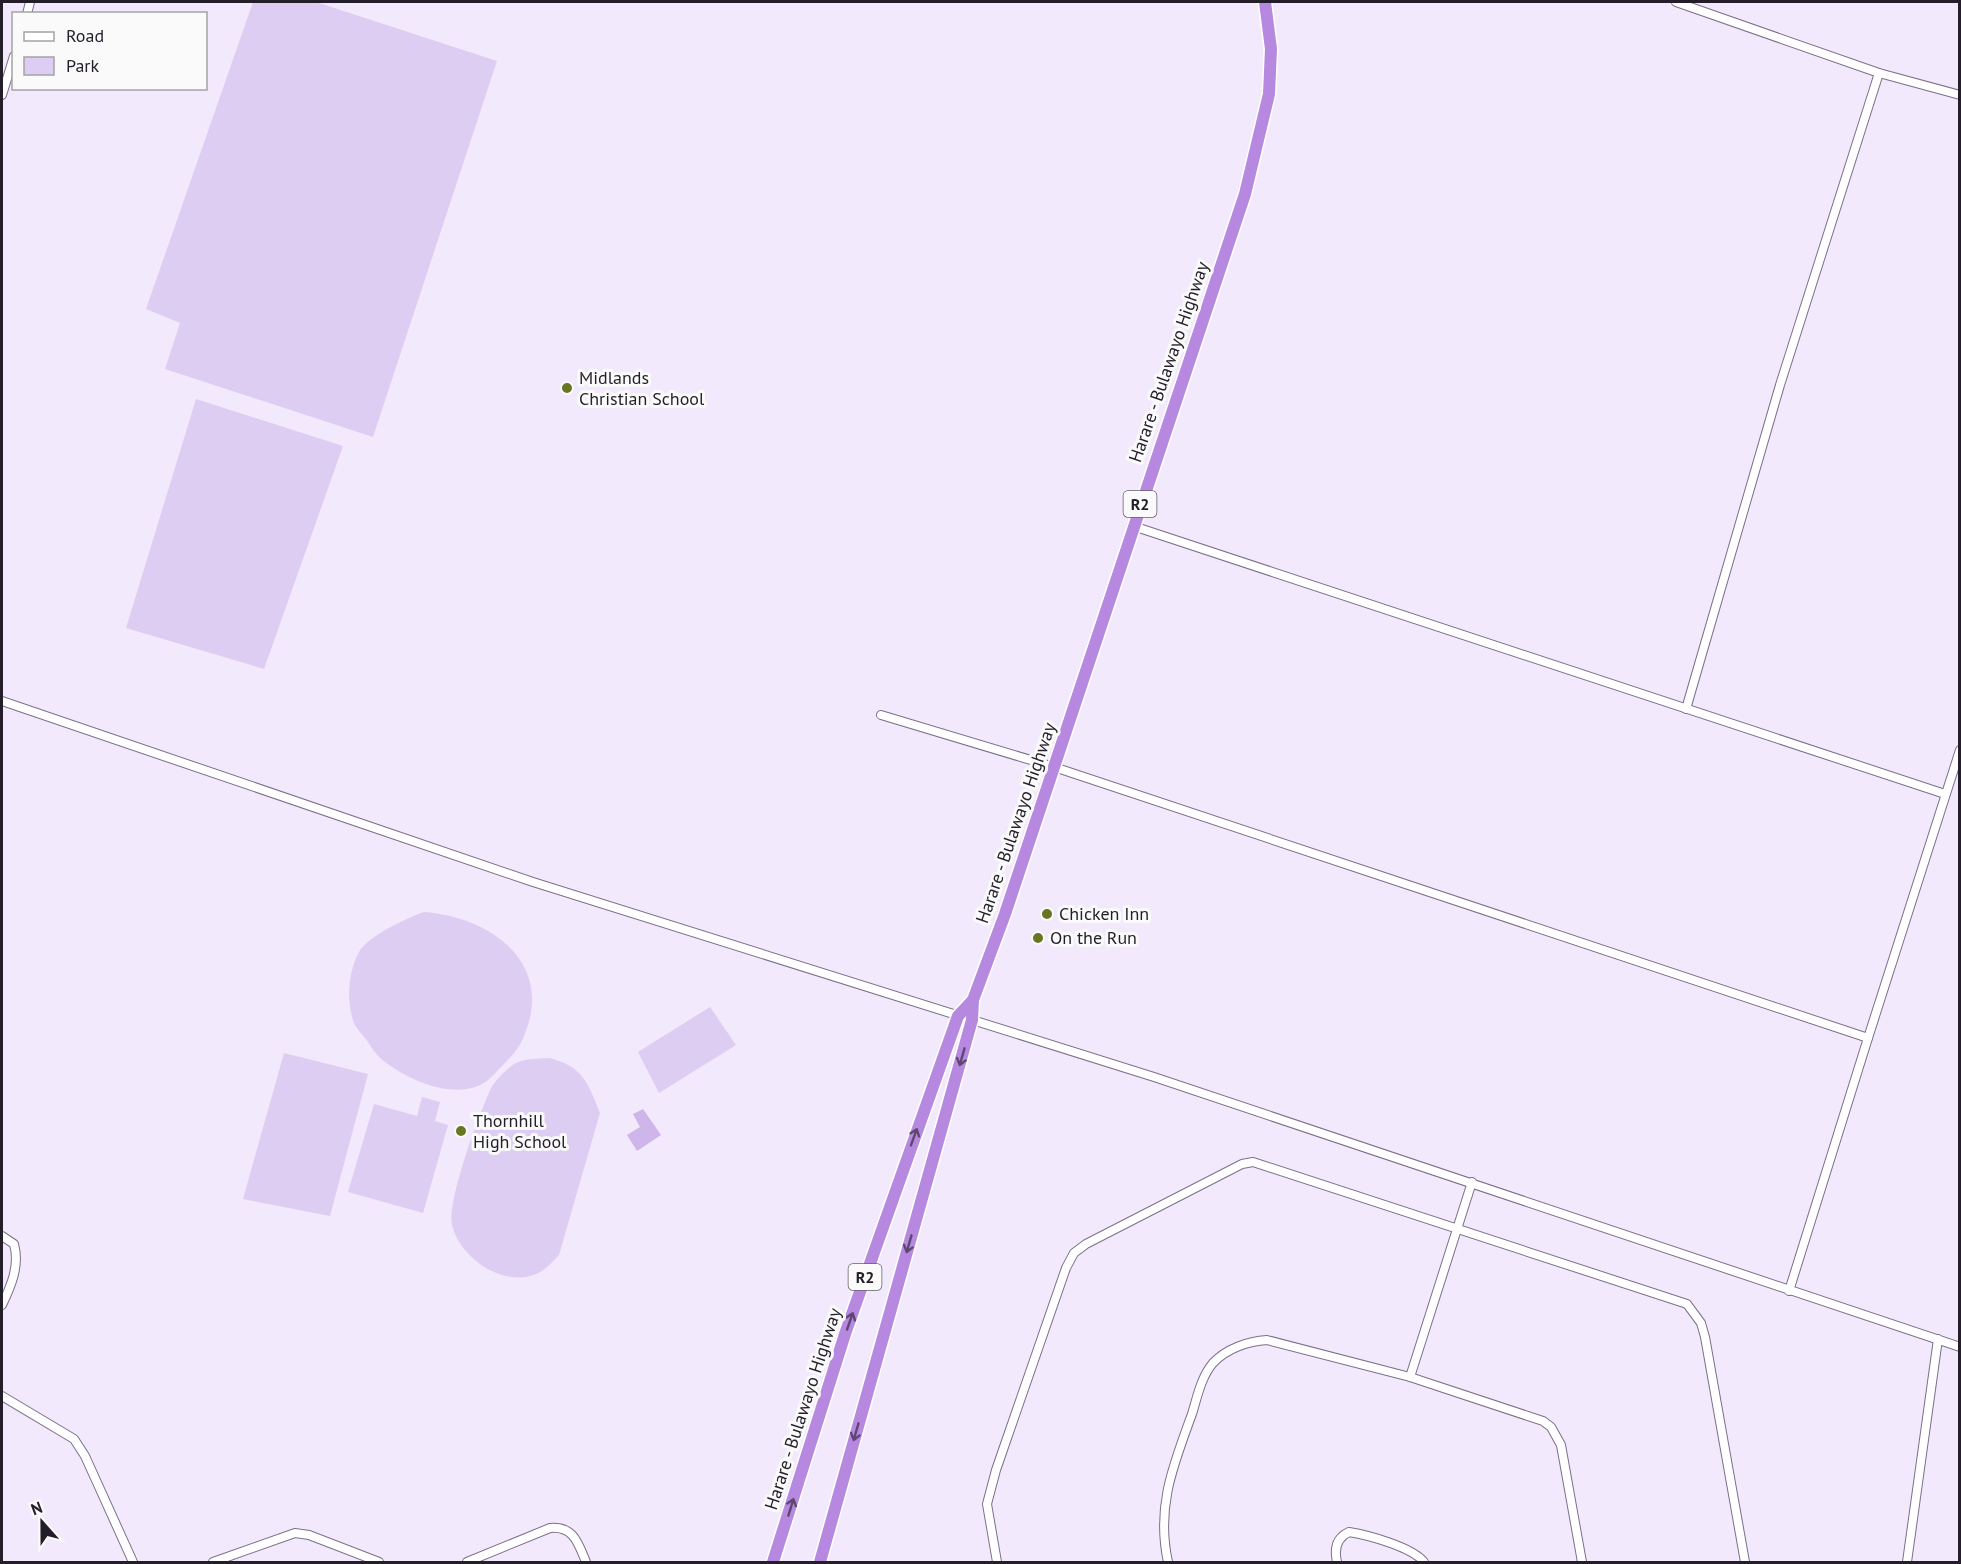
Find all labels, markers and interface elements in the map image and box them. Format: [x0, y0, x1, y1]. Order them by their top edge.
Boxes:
legend [12, 12, 207, 90]
text: Road [66, 24, 104, 47]
text: Park [66, 54, 99, 77]
street label: Harare - Bulawayo Highway [1123, 258, 1214, 465]
place label: Midlands Christian School [579, 366, 705, 410]
marker: Midlands Christian School [560, 381, 574, 395]
road number: R2 [1124, 491, 1156, 517]
street label: Harare - Bulawayo Highway [970, 719, 1061, 926]
place label: Chicken Inn [1059, 902, 1149, 925]
marker: Chicken Inn [1040, 907, 1054, 921]
place label: On the Run [1050, 926, 1137, 949]
marker: On the Run [1031, 931, 1045, 945]
one-way arrow [956, 1047, 967, 1066]
place label: Thornhill High School [473, 1109, 567, 1153]
marker: Thornhill High School [454, 1124, 468, 1138]
one-way arrow [910, 1128, 921, 1147]
one-way arrow [903, 1235, 914, 1254]
road number: R2 [848, 1264, 882, 1290]
street label: Harare - Bulawayo Highway [759, 1305, 846, 1513]
one-way arrow [845, 1312, 856, 1331]
one-way arrow [850, 1422, 861, 1441]
north arrow [12, 1492, 72, 1552]
text: N [28, 1497, 45, 1519]
one-way arrow [786, 1498, 797, 1517]

